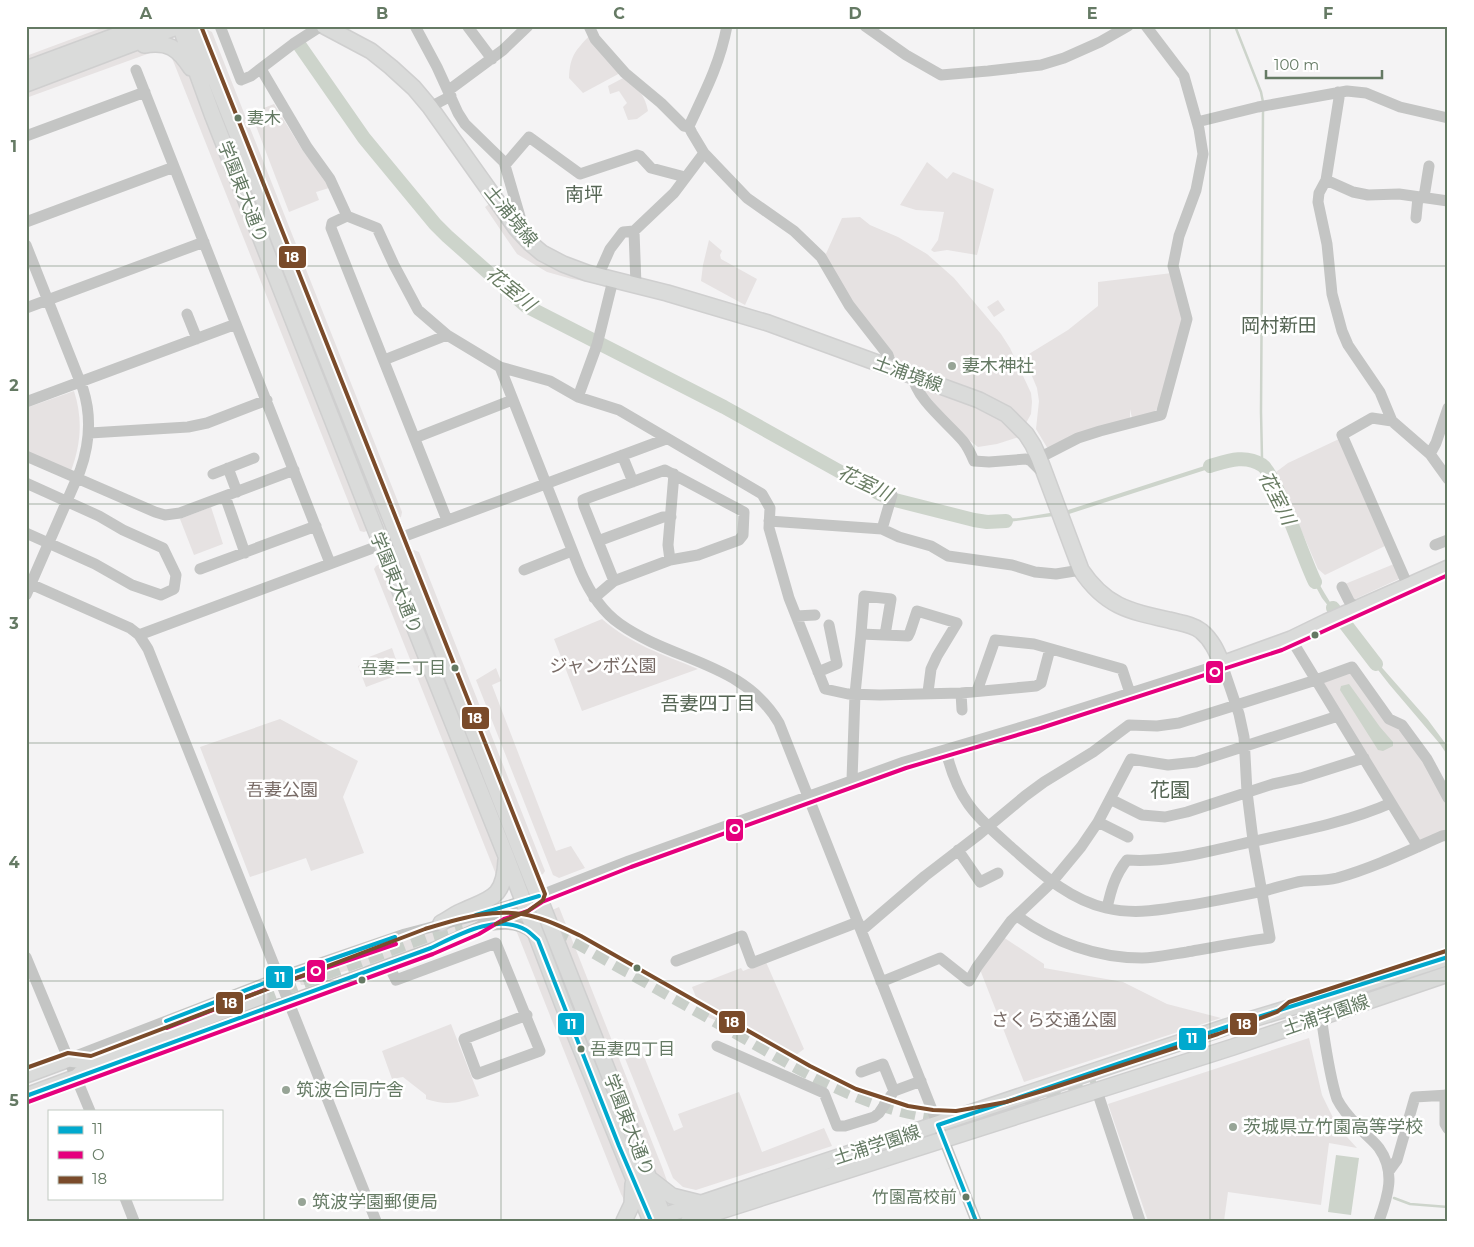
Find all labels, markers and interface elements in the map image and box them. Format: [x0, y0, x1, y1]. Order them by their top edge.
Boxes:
text: A [139, 4, 153, 23]
text: B [376, 4, 388, 23]
text: C [613, 4, 625, 23]
text: D [848, 4, 862, 23]
text: E [1087, 4, 1097, 23]
text: F [1323, 4, 1333, 23]
scale bar [1266, 48, 1383, 80]
text: 100 m [1274, 55, 1319, 74]
place label: 妻木 [247, 108, 281, 128]
marker: 妻木 [233, 113, 243, 123]
text: 1 [11, 137, 17, 156]
street label: 学園東大通り [213, 138, 273, 246]
street label: 土浦境線 [480, 181, 542, 251]
district label: 南坪 [565, 183, 603, 206]
line badge: 18 [278, 245, 307, 269]
text: 18 [285, 248, 299, 266]
water label: 花室川 [482, 262, 542, 317]
district label: 岡村新田 [1241, 314, 1317, 337]
street label: 土浦境線 [870, 351, 946, 397]
place label: 妻木神社 [962, 355, 1034, 377]
marker: 妻木神社 [946, 360, 958, 372]
text: 2 [9, 376, 19, 395]
water label: 花室川 [834, 461, 897, 506]
water label: 花室川 [1254, 467, 1301, 530]
street label: 学園東大通り [366, 529, 426, 637]
text: 3 [8, 614, 19, 633]
unlabelled marker [1310, 630, 1320, 640]
park label: ジャンボ公園 [549, 655, 657, 677]
place label: 吾妻二丁目 [361, 658, 446, 678]
line badge: O [1205, 660, 1224, 684]
marker: 吾妻二丁目 [450, 663, 460, 673]
text: O [1209, 663, 1221, 681]
district label: 吾妻四丁目 [660, 692, 756, 715]
line badge: 18 [461, 706, 490, 730]
text: 18 [468, 709, 482, 727]
district label: 花園 [1150, 778, 1190, 802]
park label: 吾妻公園 [246, 779, 318, 801]
line badge: O [725, 818, 744, 842]
text: O [729, 820, 741, 838]
text: 4 [8, 853, 20, 872]
line badge: O [306, 959, 326, 983]
text: O [310, 962, 322, 980]
unlabelled marker [632, 963, 642, 973]
line badge: 11 [265, 965, 294, 989]
text: 11 [275, 968, 285, 986]
unlabelled marker [357, 975, 367, 985]
street label: 土浦学園線 [1280, 990, 1372, 1040]
line badge: 18 [215, 991, 244, 1015]
text: 18 [223, 994, 237, 1012]
park label: さくら交通公園 [991, 1009, 1117, 1031]
line badge: 18 [718, 1010, 746, 1034]
line badge: 11 [557, 1012, 585, 1036]
line badge: 18 [1229, 1012, 1258, 1036]
text: 18 [725, 1013, 739, 1031]
text: 11 [566, 1015, 576, 1033]
text: 18 [1237, 1015, 1251, 1033]
line badge: 11 [1178, 1027, 1207, 1051]
text: 11 [1187, 1029, 1197, 1047]
place label: 吾妻四丁目 [590, 1039, 675, 1059]
marker: 吾妻四丁目 [576, 1044, 586, 1054]
street label: 学園東大通り [599, 1071, 659, 1179]
place label: 筑波合同庁舎 [296, 1079, 404, 1101]
marker: 筑波合同庁舎 [280, 1084, 292, 1096]
text: 5 [9, 1091, 19, 1110]
legend [48, 1110, 222, 1200]
place label: 茨城県立竹園高等学校 [1243, 1116, 1423, 1138]
text: 11 [92, 1119, 103, 1138]
street label: 土浦学園線 [831, 1121, 923, 1169]
marker: 茨城県立竹園高等学校 [1227, 1121, 1239, 1133]
text: O [92, 1145, 105, 1164]
text: 18 [92, 1169, 107, 1188]
place label: 竹園高校前 [872, 1187, 957, 1207]
place label: 筑波学園郵便局 [312, 1191, 438, 1213]
marker: 竹園高校前 [961, 1192, 971, 1202]
marker: 筑波学園郵便局 [296, 1196, 308, 1208]

